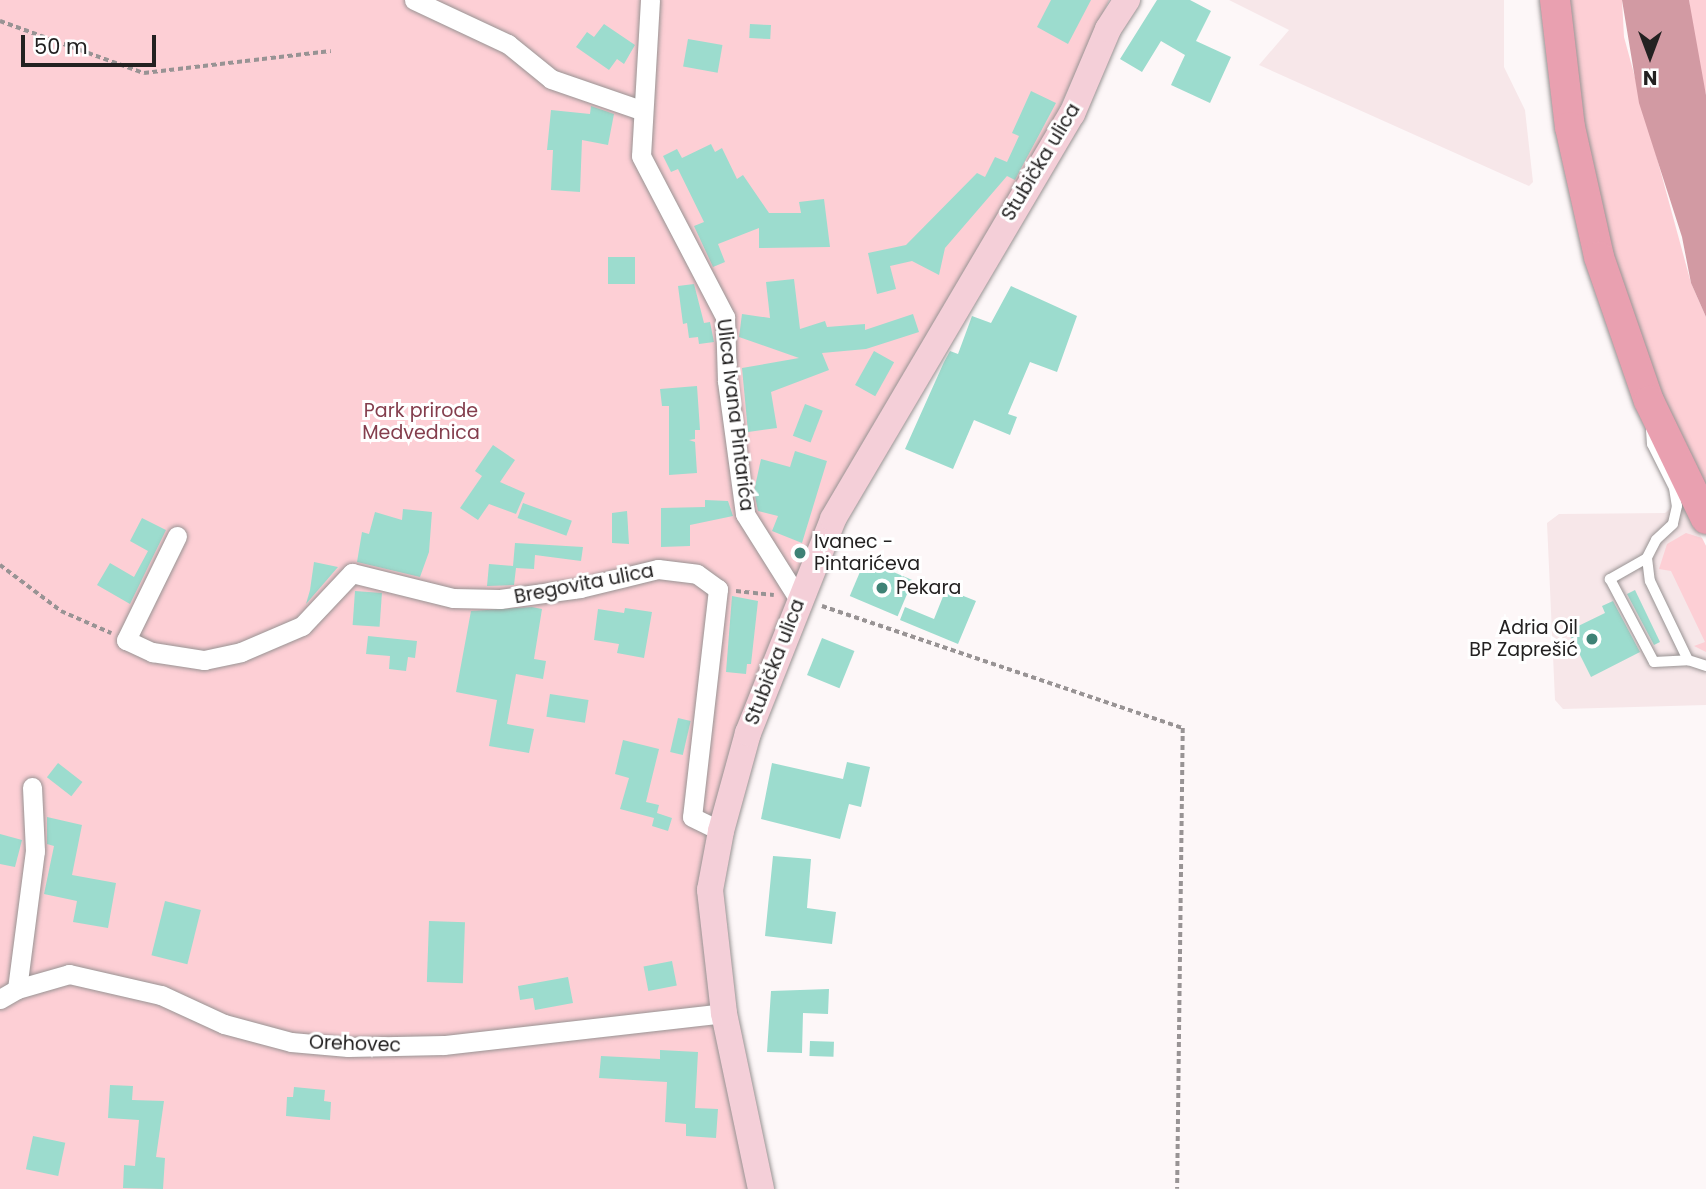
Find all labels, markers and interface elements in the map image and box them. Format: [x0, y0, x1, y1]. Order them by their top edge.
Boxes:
scale bar [24, 21, 159, 65]
north arrow [1615, 21, 1685, 91]
text: 50 m [34, 32, 88, 61]
text: N [1643, 64, 1657, 91]
street label: Stubička ulica [997, 99, 1085, 225]
street label: Ulica Ivana Pintarića [712, 318, 758, 512]
park label: Park prirode Medvednica [362, 400, 480, 444]
place label: Ivanec - Pintarićeva [814, 531, 920, 575]
marker: Ivanec - Pintarićeva [792, 545, 808, 561]
street label: Bregovita ulica [512, 559, 656, 609]
place label: Pekara [896, 577, 961, 599]
marker: Pekara [874, 580, 890, 596]
street label: Stubička ulica [741, 596, 809, 728]
place label: Adria Oil BP Zaprešić [1469, 617, 1578, 661]
marker: Adria Oil BP Zaprešić [1584, 631, 1600, 647]
street label: Orehovec [309, 1031, 401, 1057]

